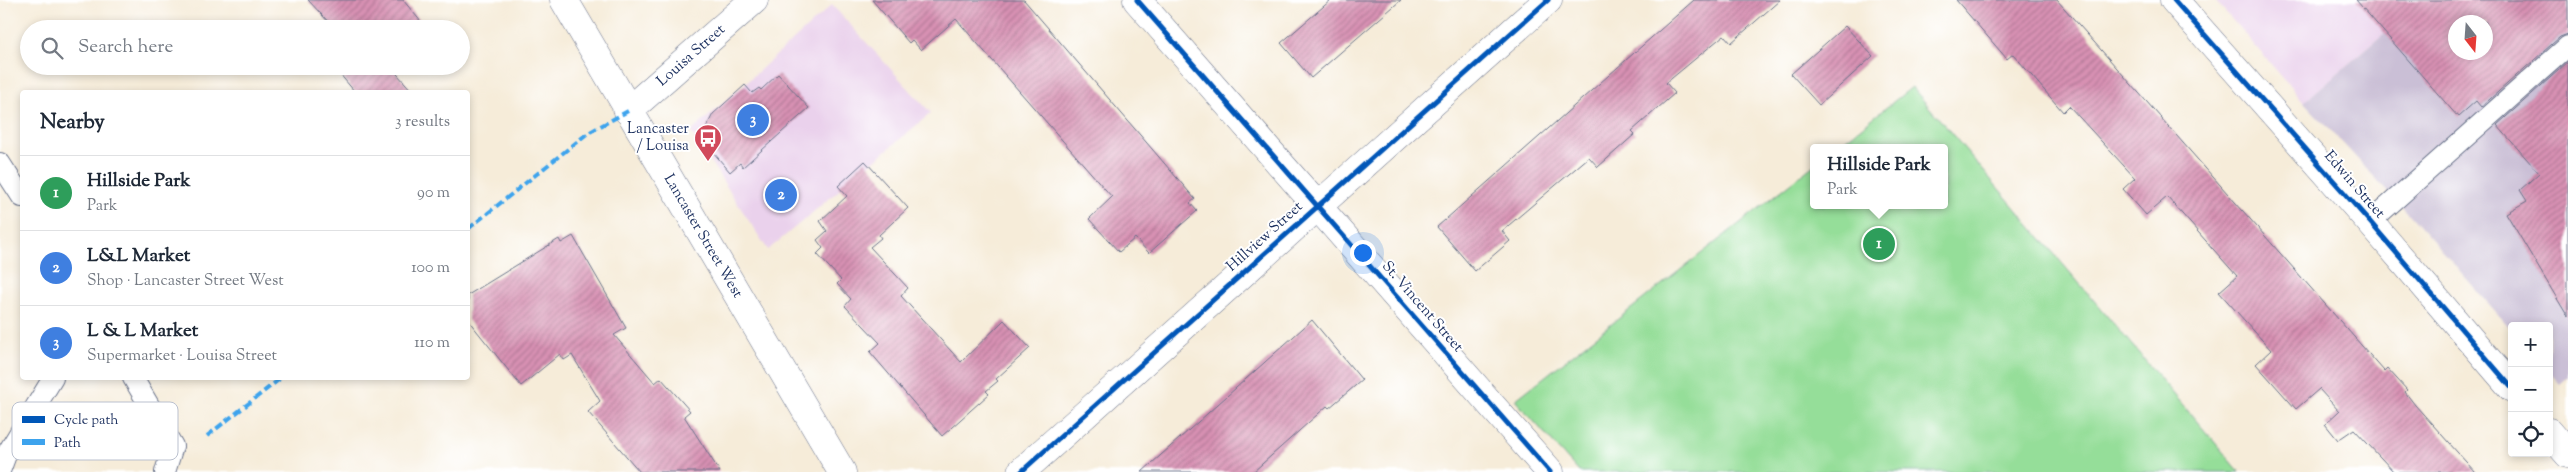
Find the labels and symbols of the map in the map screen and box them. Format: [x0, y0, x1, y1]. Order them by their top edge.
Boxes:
north arrow [2448, 15, 2493, 60]
street label: Louisa Street [652, 20, 730, 91]
pin: 3 [737, 101, 769, 139]
place label: Lancaster / Louisa [627, 119, 689, 157]
bus stop icon: Lancaster / Louisa [693, 123, 723, 162]
street label: Edwin Street [2319, 147, 2389, 223]
street label: Lancaster Street West [658, 170, 748, 302]
pin: 2 [765, 176, 797, 214]
street label: Hillview Street [1222, 197, 1308, 277]
pin: 1 [1863, 225, 1895, 263]
your location [1350, 240, 1376, 266]
street label: St. Vincent Street [1376, 257, 1468, 357]
legend [12, 402, 178, 460]
text: Cycle path [54, 411, 118, 431]
text: Path [54, 434, 81, 454]

